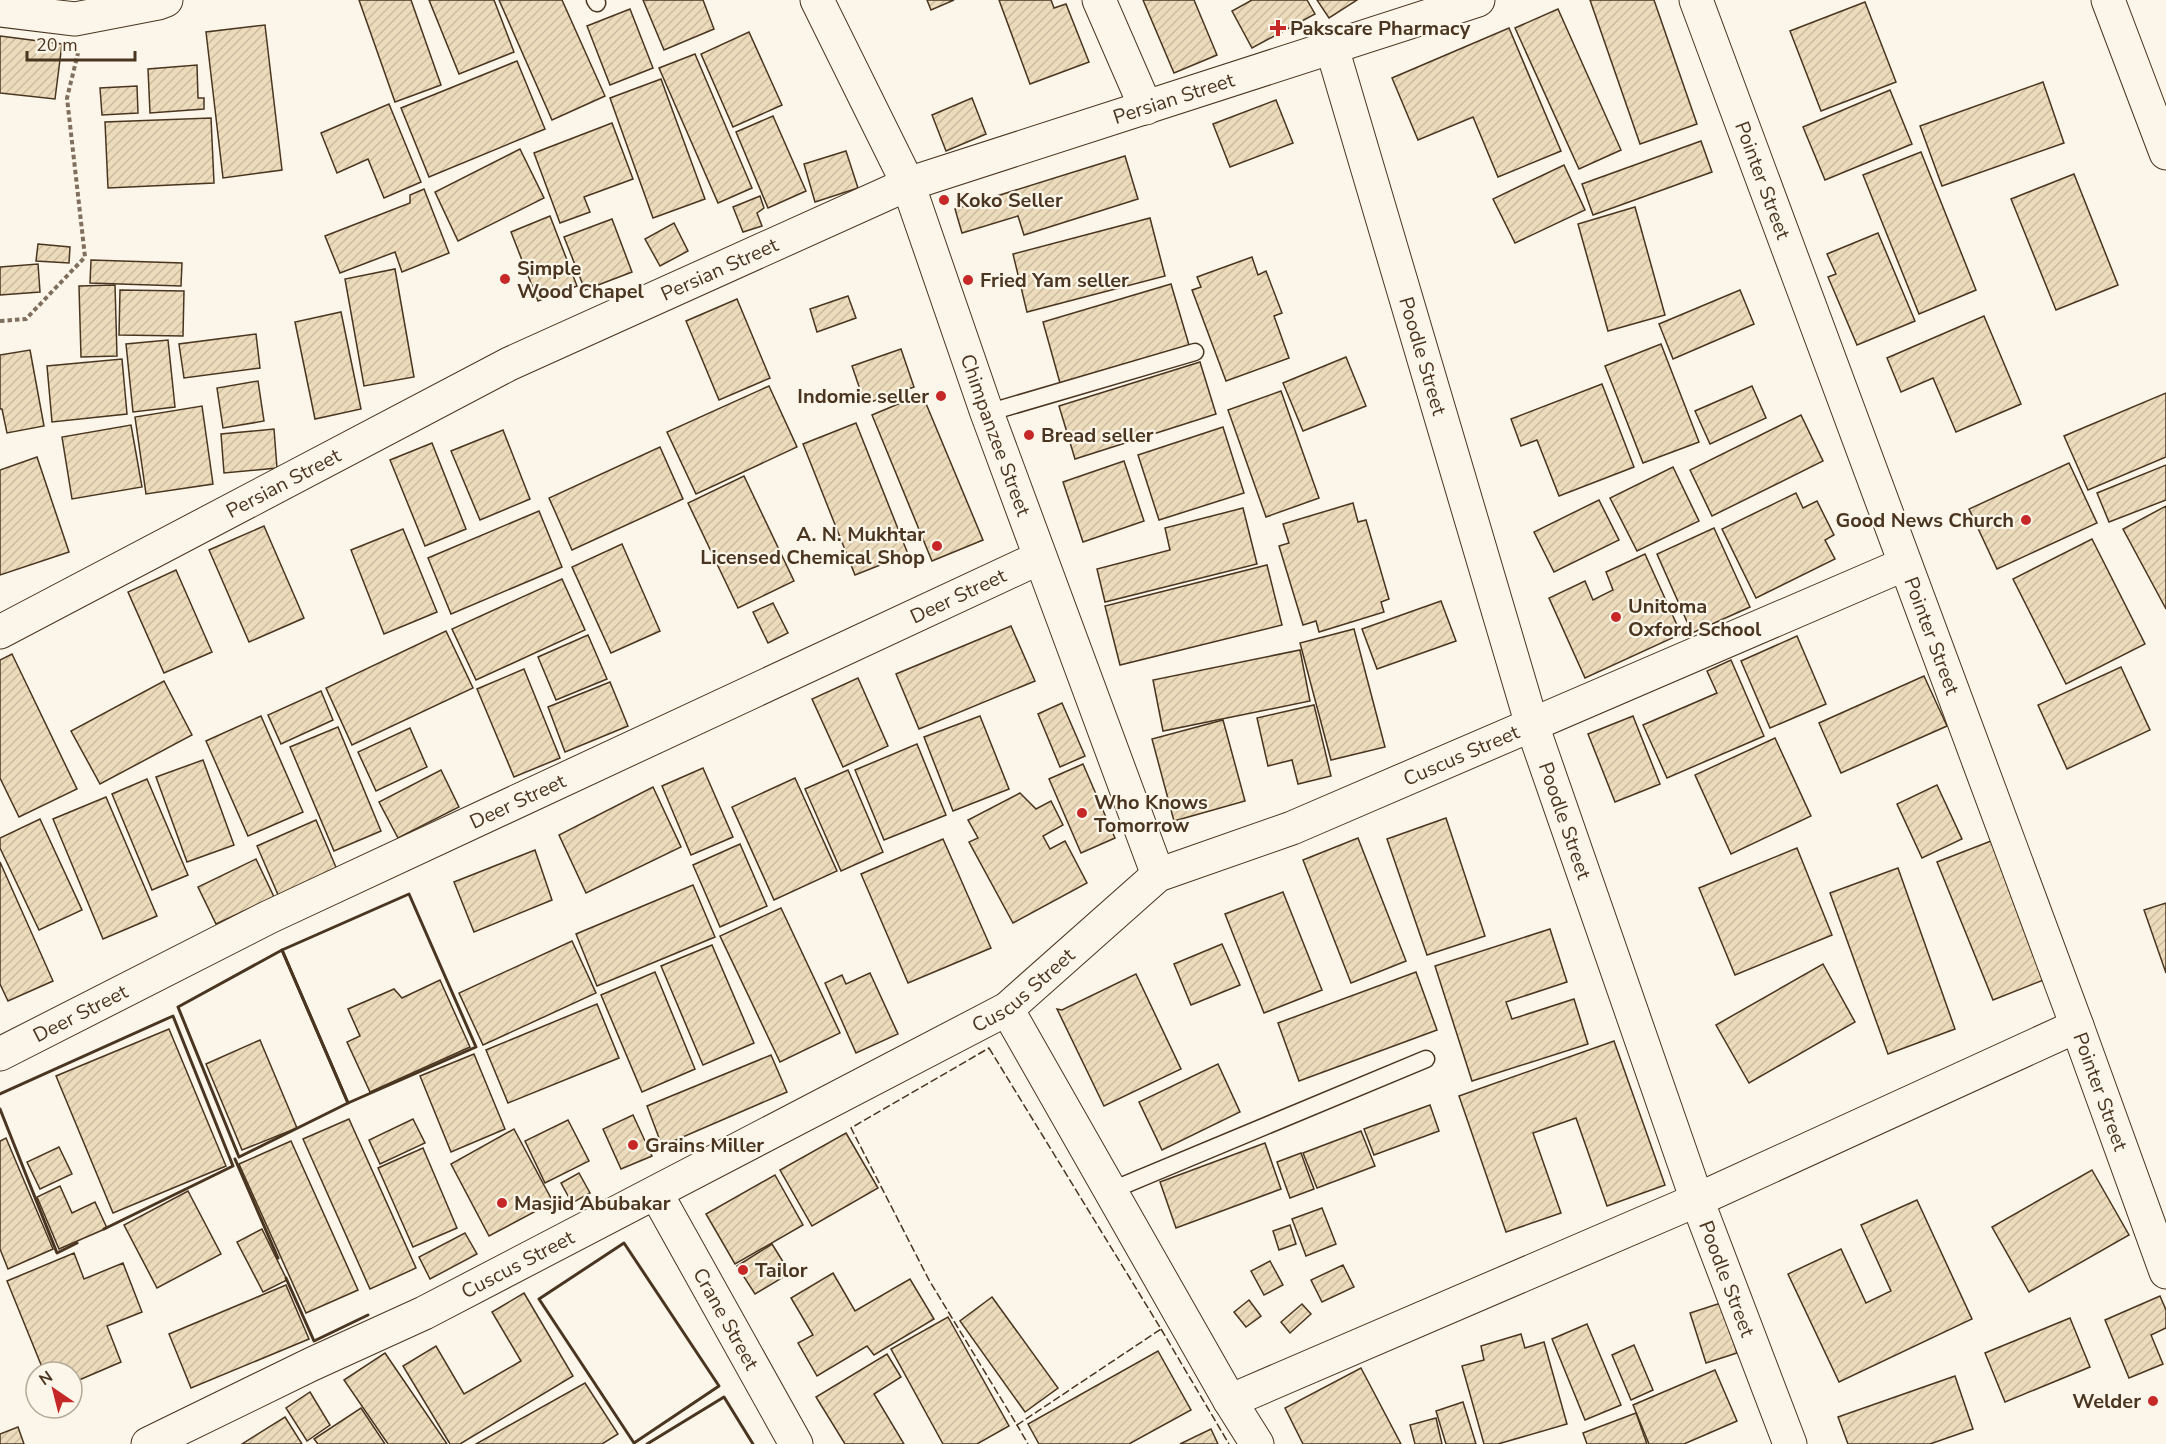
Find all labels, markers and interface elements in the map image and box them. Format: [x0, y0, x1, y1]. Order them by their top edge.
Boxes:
place label: Pakscare Pharmacy [1290, 15, 1471, 42]
marker: Pakscare Pharmacy [1271, 21, 1285, 35]
scale bar [27, 24, 135, 62]
text: 20 m [36, 33, 78, 57]
street label: Persian Street [1110, 66, 1239, 131]
street label: Pointer Street [1728, 117, 1797, 244]
place label: Koko Seller [956, 187, 1063, 214]
marker: Koko Seller [937, 193, 951, 207]
street label: Persian Street [657, 231, 783, 308]
place label: Simple Wood Chapel [517, 255, 644, 305]
place label: Fried Yam seller [980, 267, 1129, 294]
marker: Simple Wood Chapel [498, 272, 512, 286]
marker: Fried Yam seller [961, 273, 975, 287]
street label: Poodle Street [1392, 293, 1453, 419]
street label: Chimpanzee Street [954, 350, 1037, 521]
place label: Indomie seller [797, 383, 929, 410]
marker: Indomie seller [934, 389, 948, 403]
place label: Bread seller [1041, 422, 1154, 449]
marker: Bread seller [1022, 428, 1036, 442]
street label: Persian Street [221, 442, 346, 525]
place label: Good News Church [1836, 507, 2014, 534]
marker: Good News Church [2019, 513, 2033, 527]
place label: A. N. Mukhtar Licensed Chemical Shop [700, 521, 925, 571]
marker: A. N. Mukhtar Licensed Chemical Shop [930, 539, 944, 553]
street label: Deer Street [906, 562, 1011, 630]
street label: Pointer Street [1897, 573, 1966, 699]
place label: Unitoma Oxford School [1628, 593, 1762, 643]
marker: Unitoma Oxford School [1609, 610, 1623, 624]
street label: Cuscus Street [1399, 718, 1524, 793]
street label: Poodle Street [1532, 758, 1598, 884]
street label: Deer Street [465, 767, 571, 836]
place label: Who Knows Tomorrow [1094, 789, 1208, 839]
marker: Who Knows Tomorrow [1075, 806, 1089, 820]
street label: Cuscus Street [967, 942, 1081, 1039]
street label: Deer Street [28, 978, 133, 1049]
street label: Pointer Street [2066, 1029, 2134, 1155]
place label: Grains Miller [645, 1132, 764, 1159]
marker: Grains Miller [626, 1138, 640, 1152]
place label: Masjid Abubakar [514, 1190, 671, 1217]
marker: Masjid Abubakar [495, 1196, 509, 1210]
street label: Poodle Street [1692, 1217, 1761, 1342]
street label: Cuscus Street [457, 1224, 580, 1305]
place label: Tailor [755, 1257, 808, 1284]
street label: Crane Street [686, 1263, 765, 1376]
marker: Tailor [736, 1263, 750, 1277]
north arrow [24, 1360, 84, 1420]
text: N [35, 1366, 57, 1391]
place label: Welder [2072, 1388, 2141, 1415]
marker: Welder [2146, 1394, 2160, 1408]

